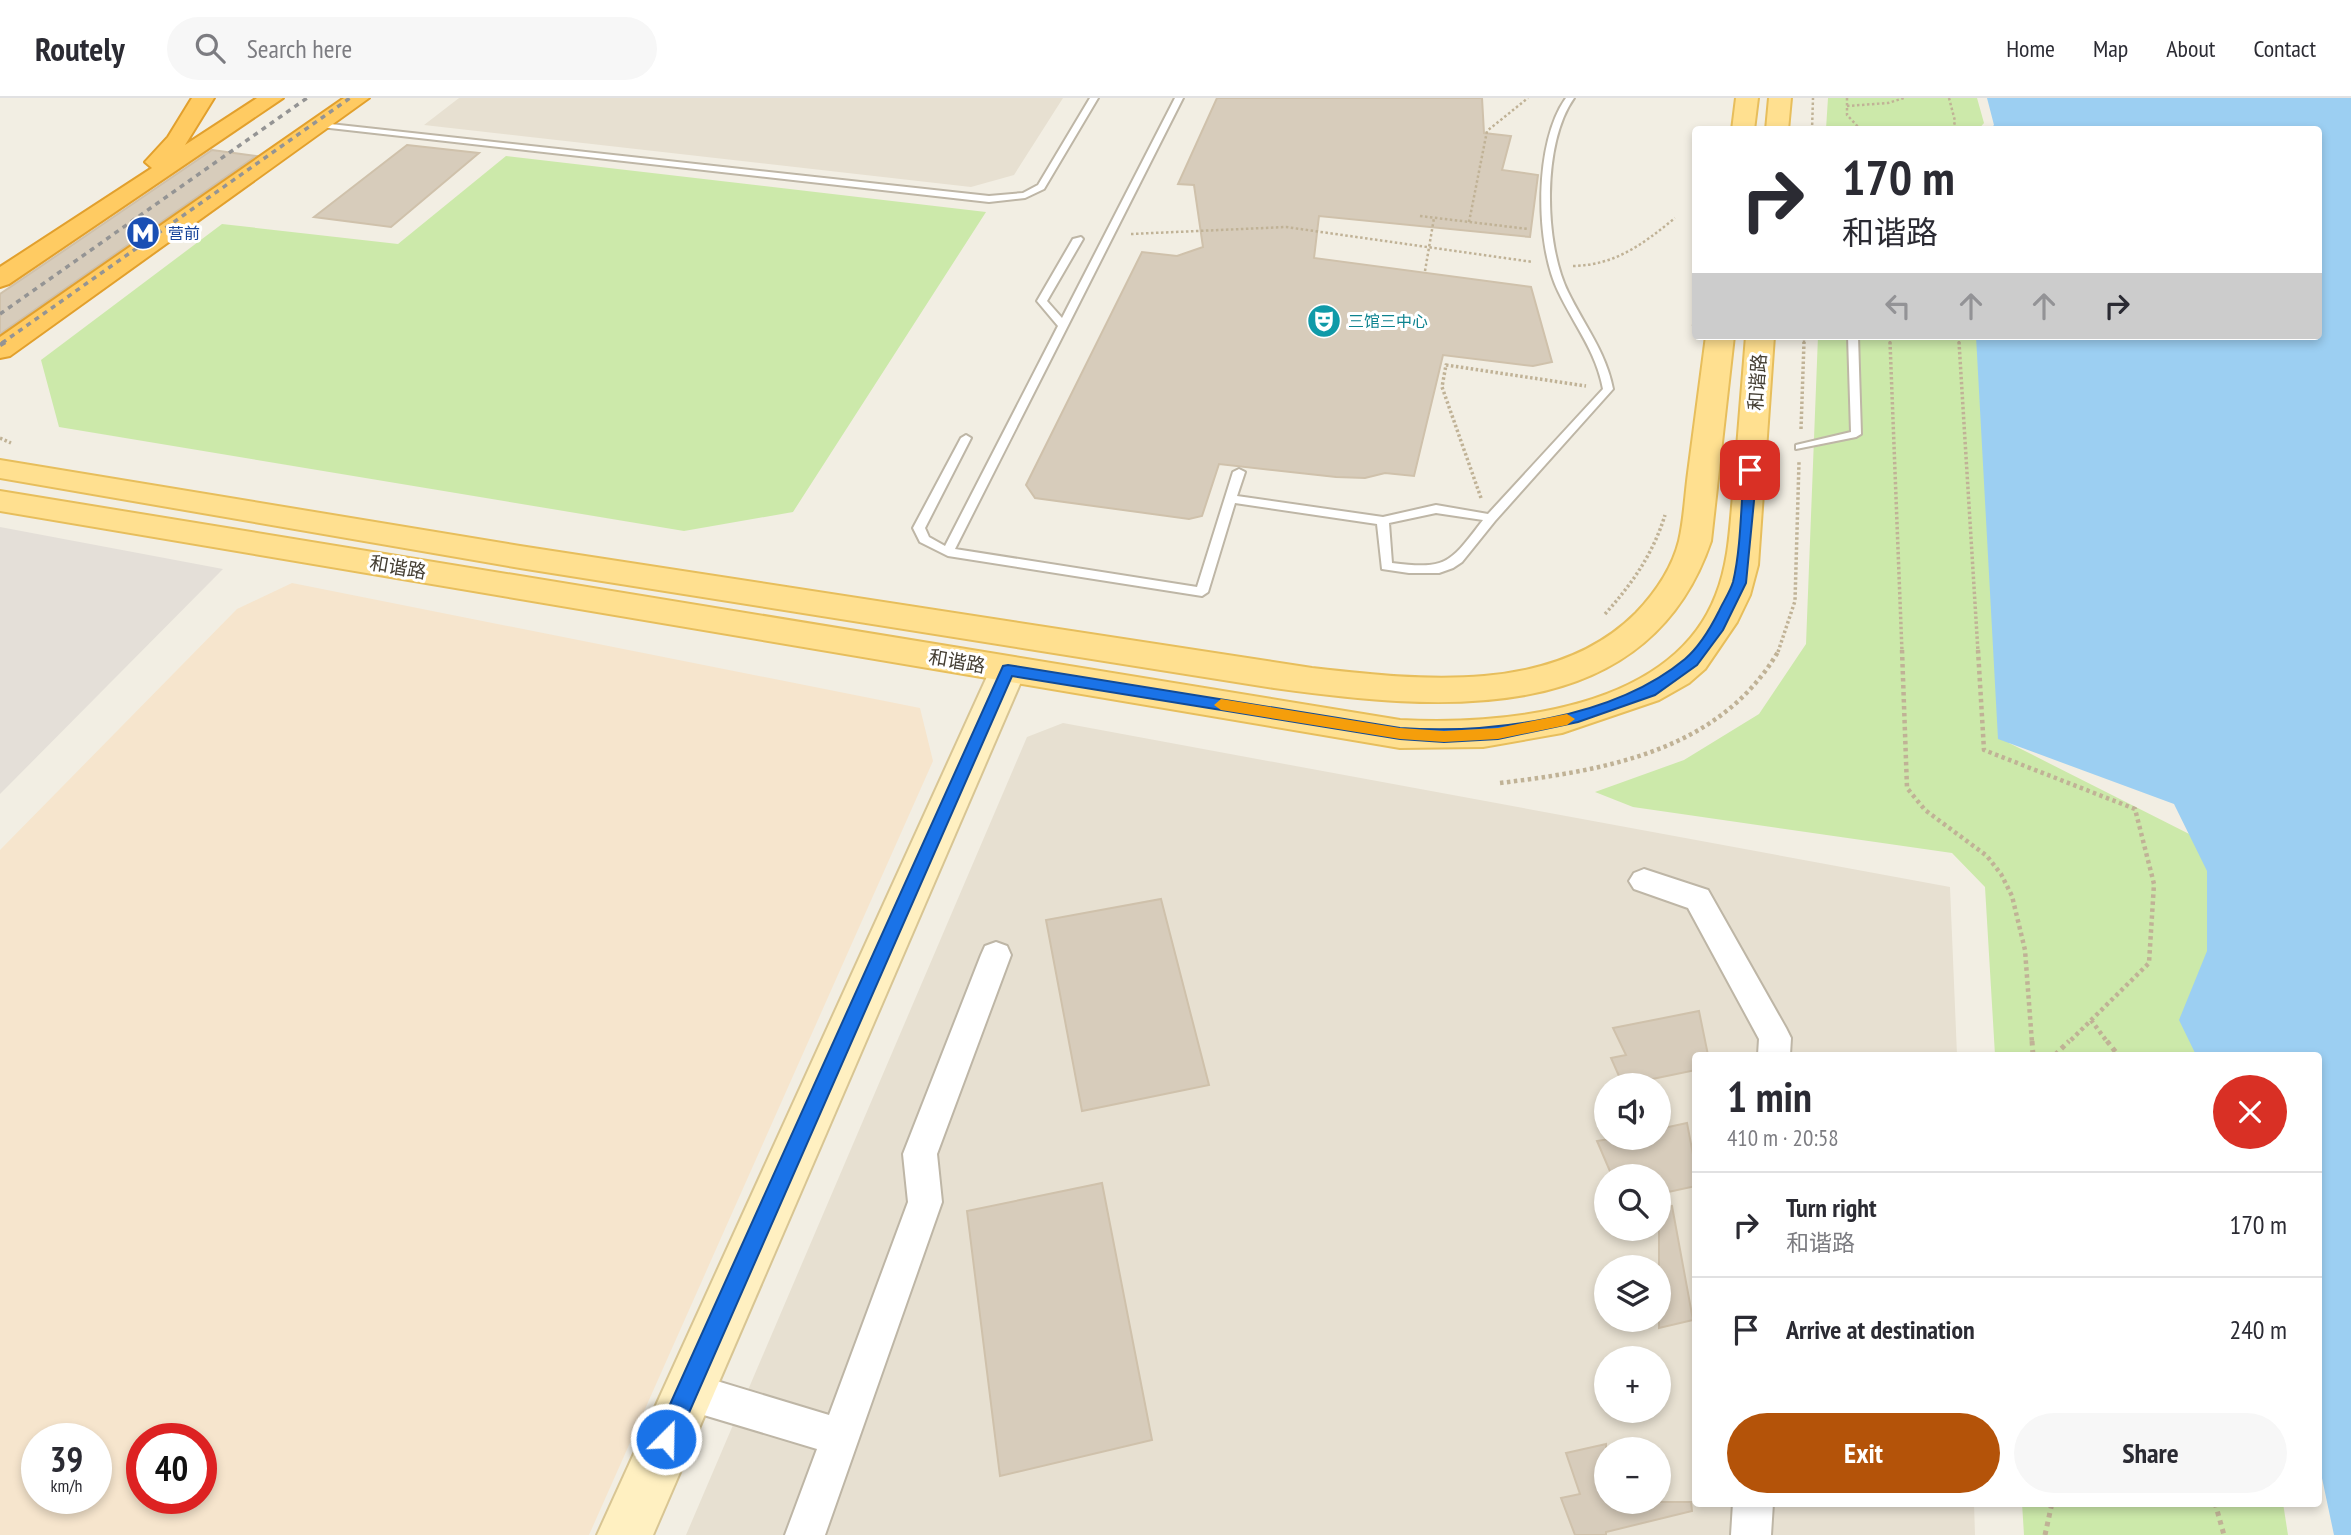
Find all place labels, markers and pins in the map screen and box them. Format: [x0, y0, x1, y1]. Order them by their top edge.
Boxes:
metro station icon: 营前 [124, 214, 162, 252]
place label: 营前 [168, 223, 200, 243]
theatre icon: 三馆三中心 [1305, 302, 1343, 340]
place label: 三馆三中心 [1348, 311, 1428, 331]
pin [1720, 440, 1780, 500]

